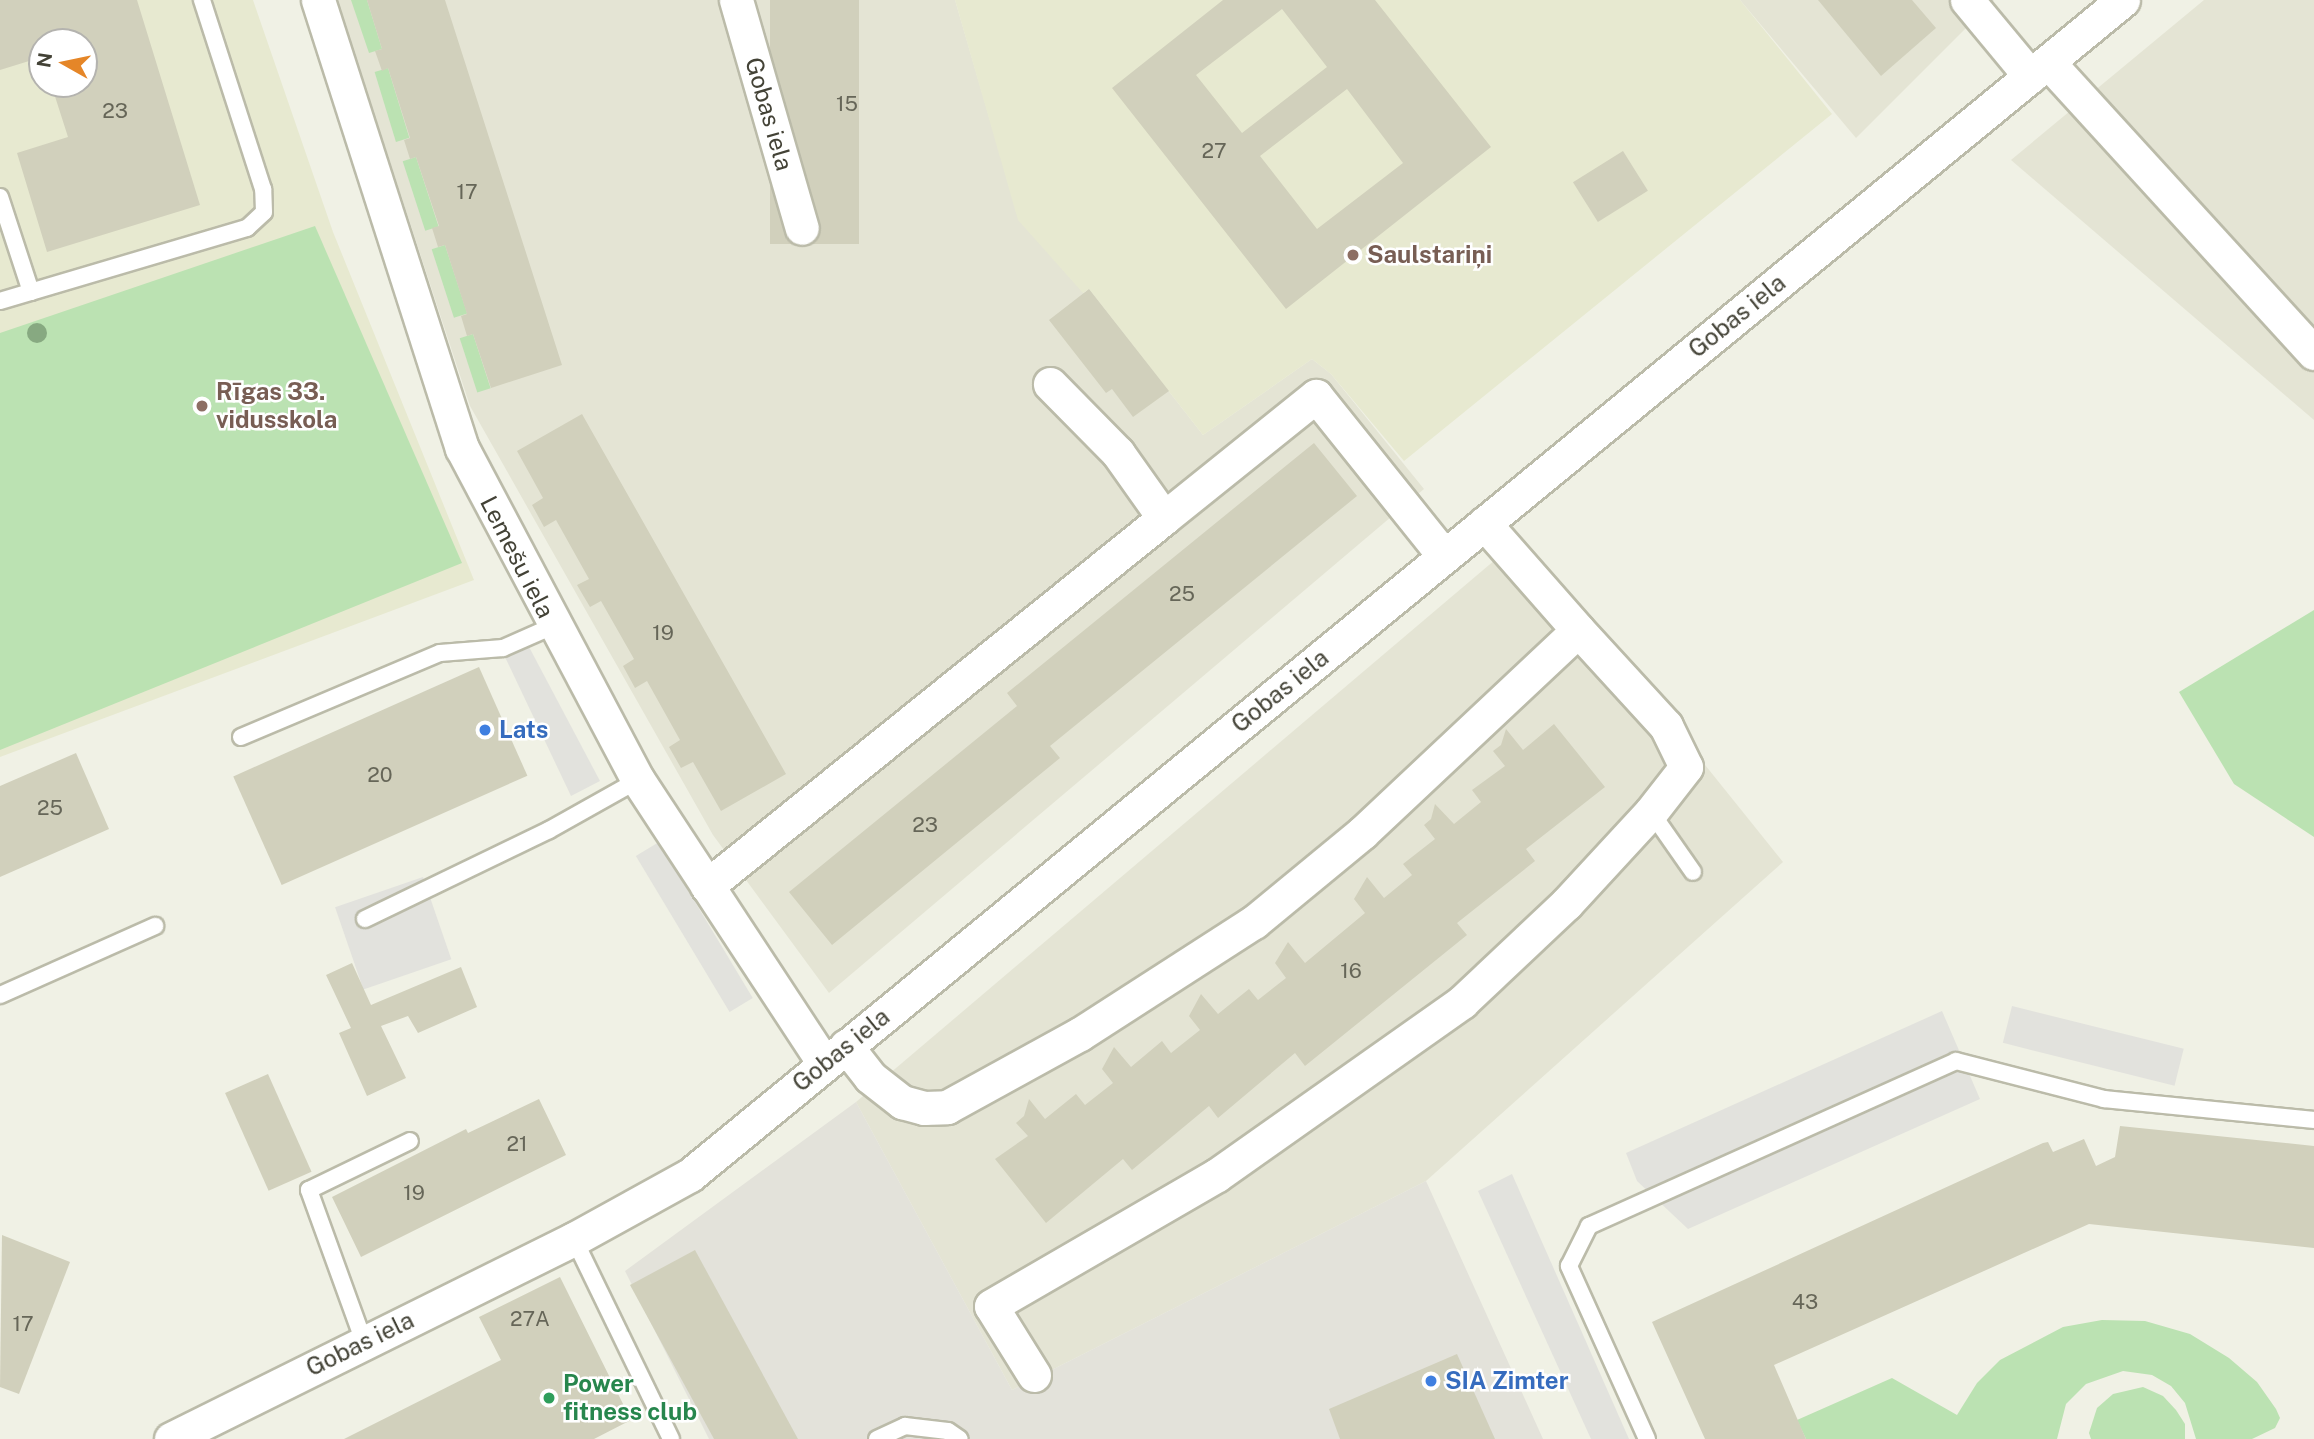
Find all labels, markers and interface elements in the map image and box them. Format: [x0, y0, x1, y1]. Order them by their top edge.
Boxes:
north arrow [28, 28, 98, 98]
text: N [32, 51, 56, 69]
street label: Gobas iela [739, 54, 799, 174]
house number: 15 [836, 91, 858, 117]
house number: 23 [102, 98, 128, 124]
house number: 27 [1201, 138, 1227, 164]
house number: 17 [456, 179, 478, 205]
place label: Saulstariņi [1367, 241, 1492, 269]
marker: Saulstariņi [1345, 247, 1361, 263]
street label: Gobas iela [1683, 268, 1791, 364]
place label: Rīgas 33. vidusskola [216, 378, 337, 434]
marker: Rīgas 33. vidusskola [194, 398, 210, 414]
street label: Lemešu iela [474, 491, 560, 623]
house number: 25 [1169, 581, 1195, 607]
house number: 19 [652, 620, 674, 646]
street label: Gobas iela [1226, 643, 1334, 739]
place label: Lats [499, 716, 548, 744]
marker: Lats [477, 722, 493, 738]
house number: 20 [367, 762, 393, 788]
house number: 25 [37, 795, 63, 821]
house number: 23 [912, 812, 938, 838]
house number: 16 [1340, 958, 1362, 984]
street label: Gobas iela [787, 1002, 895, 1098]
house number: 21 [506, 1131, 528, 1157]
house number: 19 [403, 1180, 425, 1206]
house number: 43 [1792, 1289, 1818, 1315]
street label: Gobas iela [301, 1306, 419, 1382]
house number: 27A [510, 1306, 550, 1332]
house number: 17 [12, 1311, 34, 1337]
place label: SIA Zimter [1445, 1367, 1569, 1395]
place label: Power fitness club [563, 1370, 697, 1426]
marker: SIA Zimter [1423, 1373, 1439, 1389]
marker: Power fitness club [541, 1390, 557, 1406]

